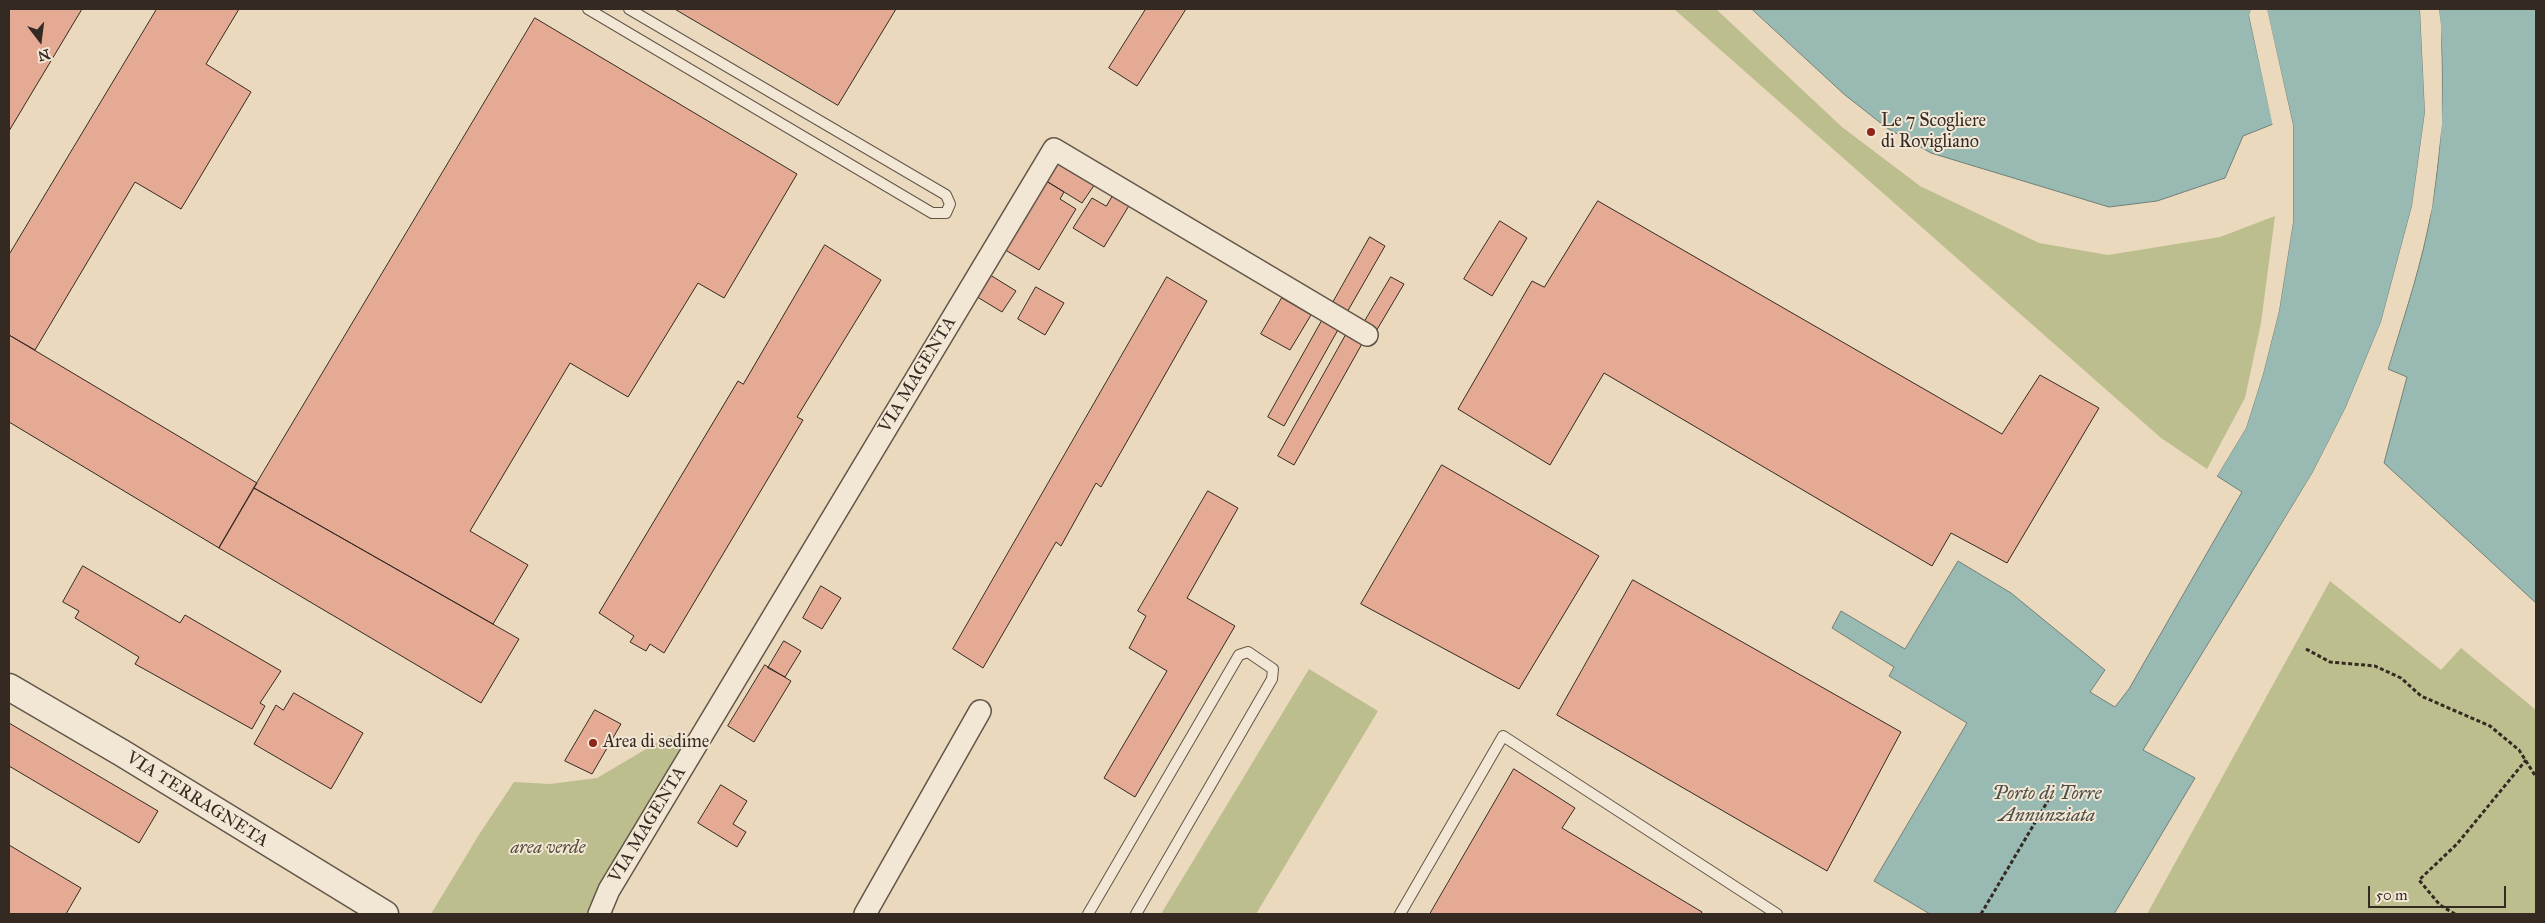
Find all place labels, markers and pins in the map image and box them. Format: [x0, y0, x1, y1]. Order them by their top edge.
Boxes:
place label: Le 7 Scogliere di Rovigliano [1881, 111, 1986, 154]
marker: Le 7 Scogliere di Rovigliano [1865, 126, 1877, 138]
place label: Area di sedime [603, 732, 709, 754]
marker: Area di sedime [587, 737, 599, 749]

